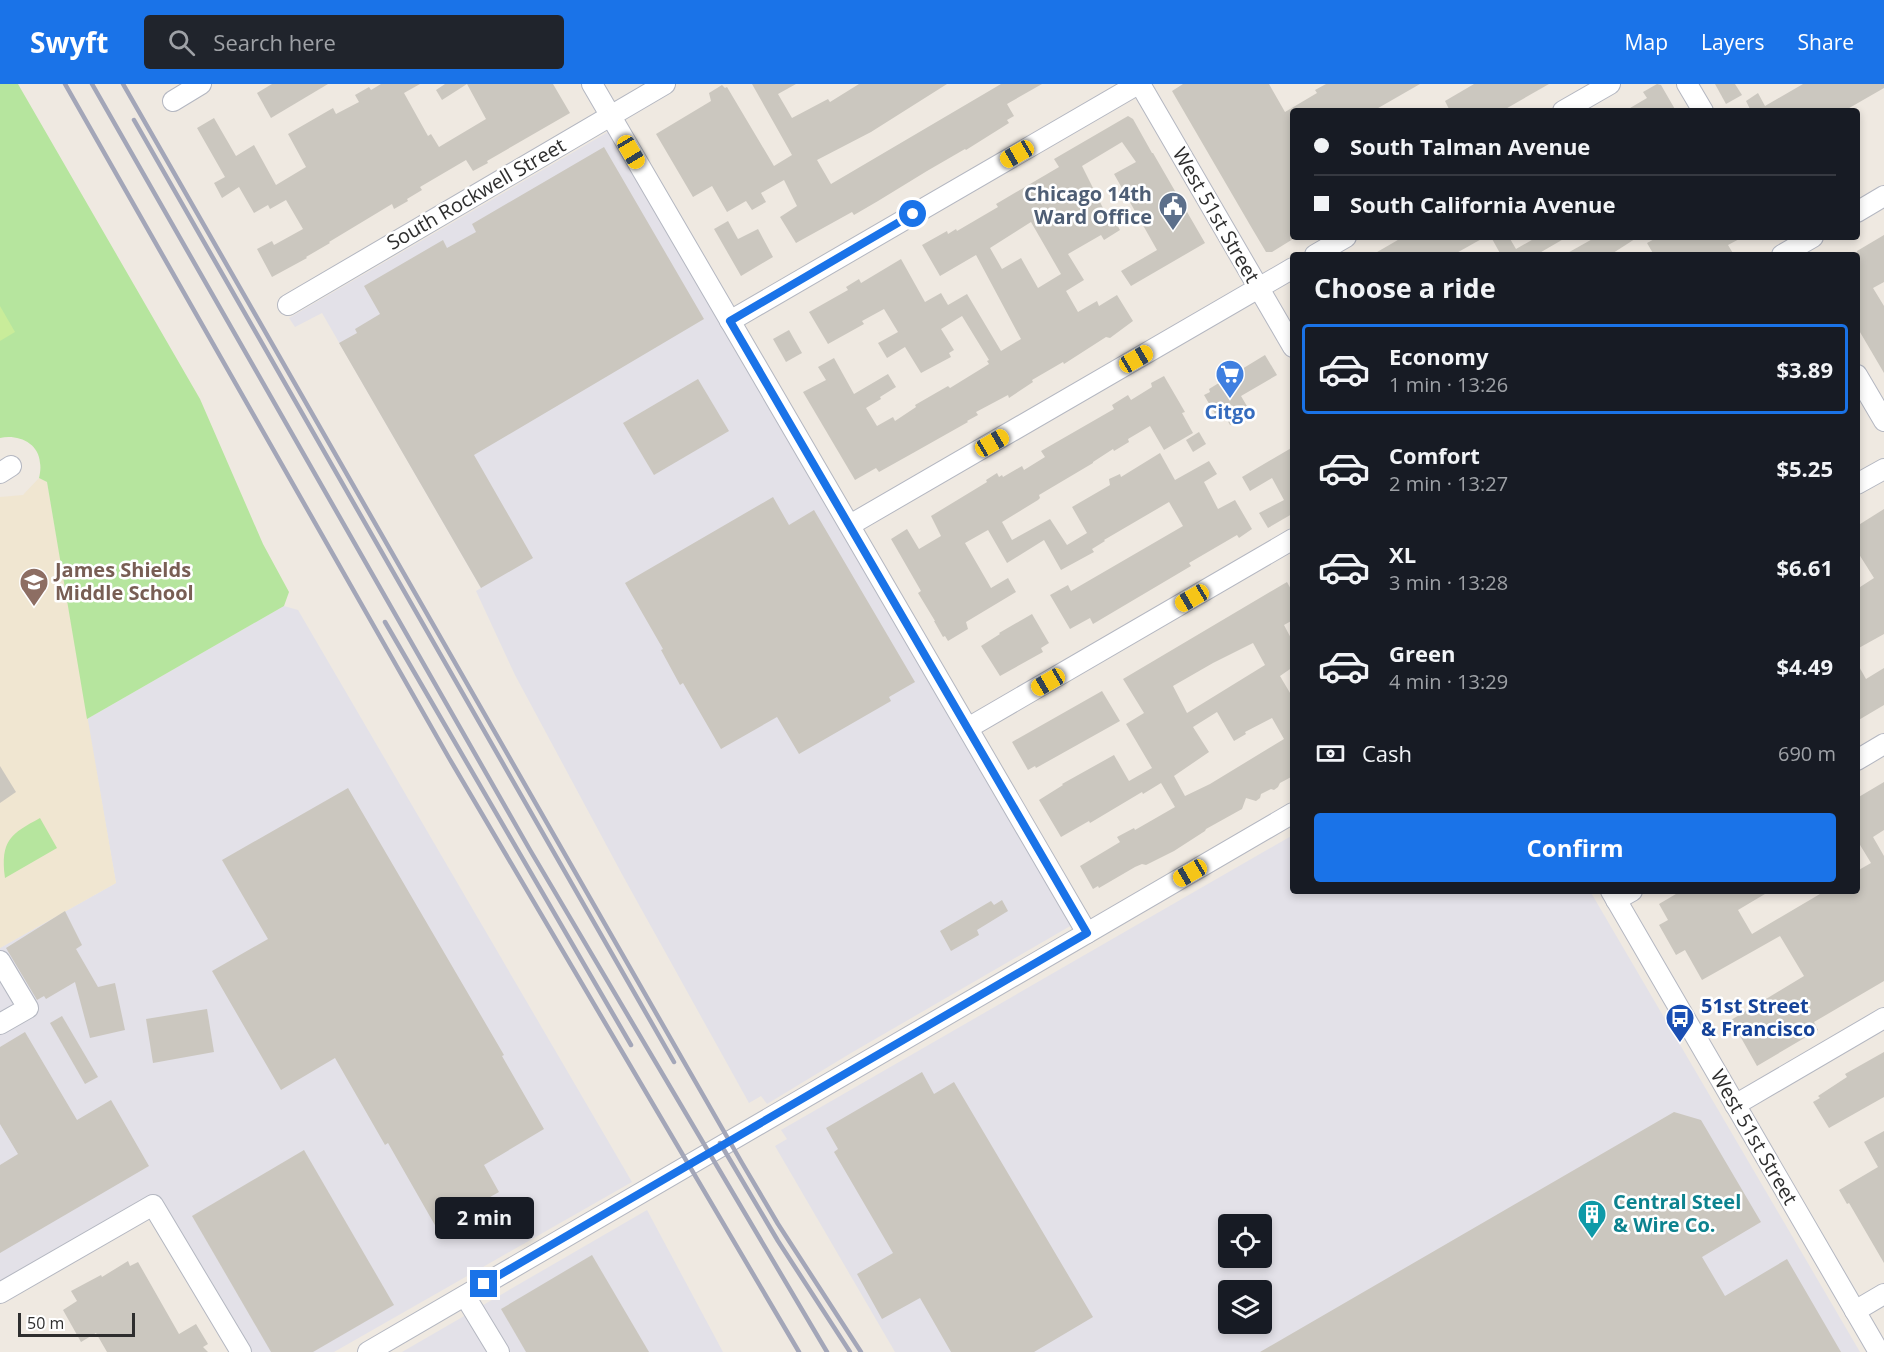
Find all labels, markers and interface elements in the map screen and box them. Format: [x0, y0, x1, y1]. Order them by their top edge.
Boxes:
search box [144, 15, 564, 69]
text: Swyft [30, 23, 108, 61]
icon: search [165, 26, 198, 59]
text: Search here [213, 27, 336, 57]
text: Map [1625, 28, 1668, 56]
text: Layers [1701, 28, 1765, 56]
text: Share [1798, 28, 1854, 56]
street label: South Rockwell Street [381, 131, 570, 256]
text: South Talman Avenue [1350, 131, 1590, 161]
car [614, 132, 648, 172]
car [997, 137, 1037, 171]
street label: West 51st Street [1167, 142, 1266, 287]
place label: Chicago 14th Ward Office [1024, 180, 1152, 230]
text: South California Avenue [1350, 189, 1616, 219]
public building icon: Chicago 14th Ward Office [1157, 190, 1189, 232]
route start [899, 200, 926, 227]
text: Choose a ride [1314, 269, 1496, 306]
text: Economy [1389, 341, 1488, 371]
car [1116, 342, 1156, 376]
icon: car [1317, 342, 1371, 396]
text: $3.89 [1776, 354, 1833, 384]
supermarket icon: Citgo [1214, 358, 1246, 400]
text: 1 min · 13:26 [1389, 371, 1508, 398]
place label: Citgo [1204, 398, 1256, 425]
car [972, 426, 1012, 460]
text: Comfort [1389, 440, 1480, 470]
icon: car [1317, 441, 1371, 495]
text: $5.25 [1776, 453, 1833, 483]
text: 2 min · 13:27 [1389, 470, 1508, 497]
text: XL [1389, 539, 1416, 569]
icon: car [1317, 540, 1371, 594]
text: $6.61 [1776, 552, 1833, 582]
place label: James Shields Middle School [53, 556, 194, 606]
school or university icon: James Shields Middle School [18, 566, 50, 608]
text: 3 min · 13:28 [1389, 569, 1508, 596]
car [1172, 581, 1212, 615]
text: Green [1389, 638, 1455, 668]
icon: car [1317, 639, 1371, 693]
text: $4.49 [1776, 651, 1833, 681]
car [1028, 665, 1068, 699]
text: 4 min · 13:29 [1389, 668, 1508, 695]
icon: cash [1314, 737, 1347, 770]
text: Cash [1362, 738, 1412, 768]
text: 690 m [1778, 740, 1836, 767]
button: Confirm [1314, 813, 1836, 882]
car [1170, 856, 1210, 890]
place label: 51st Street & Francisco [1701, 992, 1815, 1042]
bus stop icon: 51st Street & Francisco [1664, 1002, 1696, 1044]
street label: West 51st Street [1705, 1064, 1804, 1209]
place label: Central Steel & Wire Co. [1613, 1188, 1741, 1238]
callout: 2 min [434, 1197, 534, 1239]
building icon: Central Steel & Wire Co. [1576, 1198, 1608, 1240]
text: 2 min [457, 1204, 512, 1231]
map controls [1218, 1214, 1272, 1334]
button: locate [1218, 1214, 1272, 1268]
route end [470, 1270, 497, 1297]
button: layers [1218, 1280, 1272, 1334]
scale bar [18, 1310, 135, 1338]
text: 50 m [27, 1312, 64, 1334]

